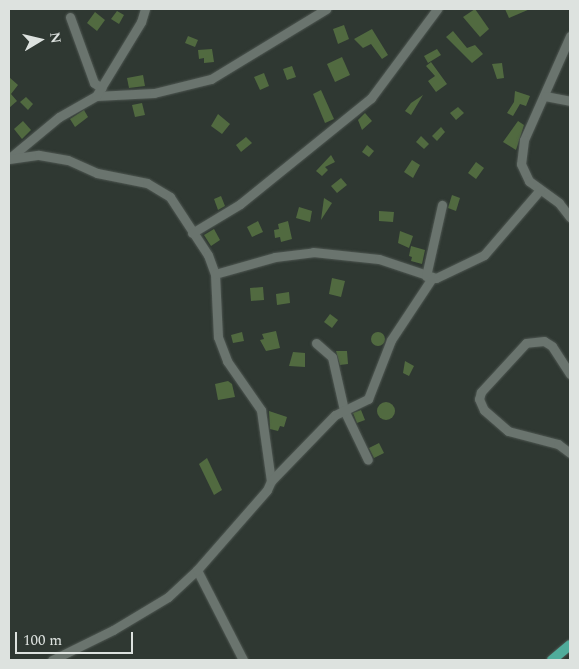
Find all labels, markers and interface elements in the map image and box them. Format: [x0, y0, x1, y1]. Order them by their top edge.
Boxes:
north arrow [15, 15, 65, 65]
text: N [44, 30, 67, 45]
scale bar [18, 622, 135, 654]
text: 100 m [23, 629, 62, 652]

